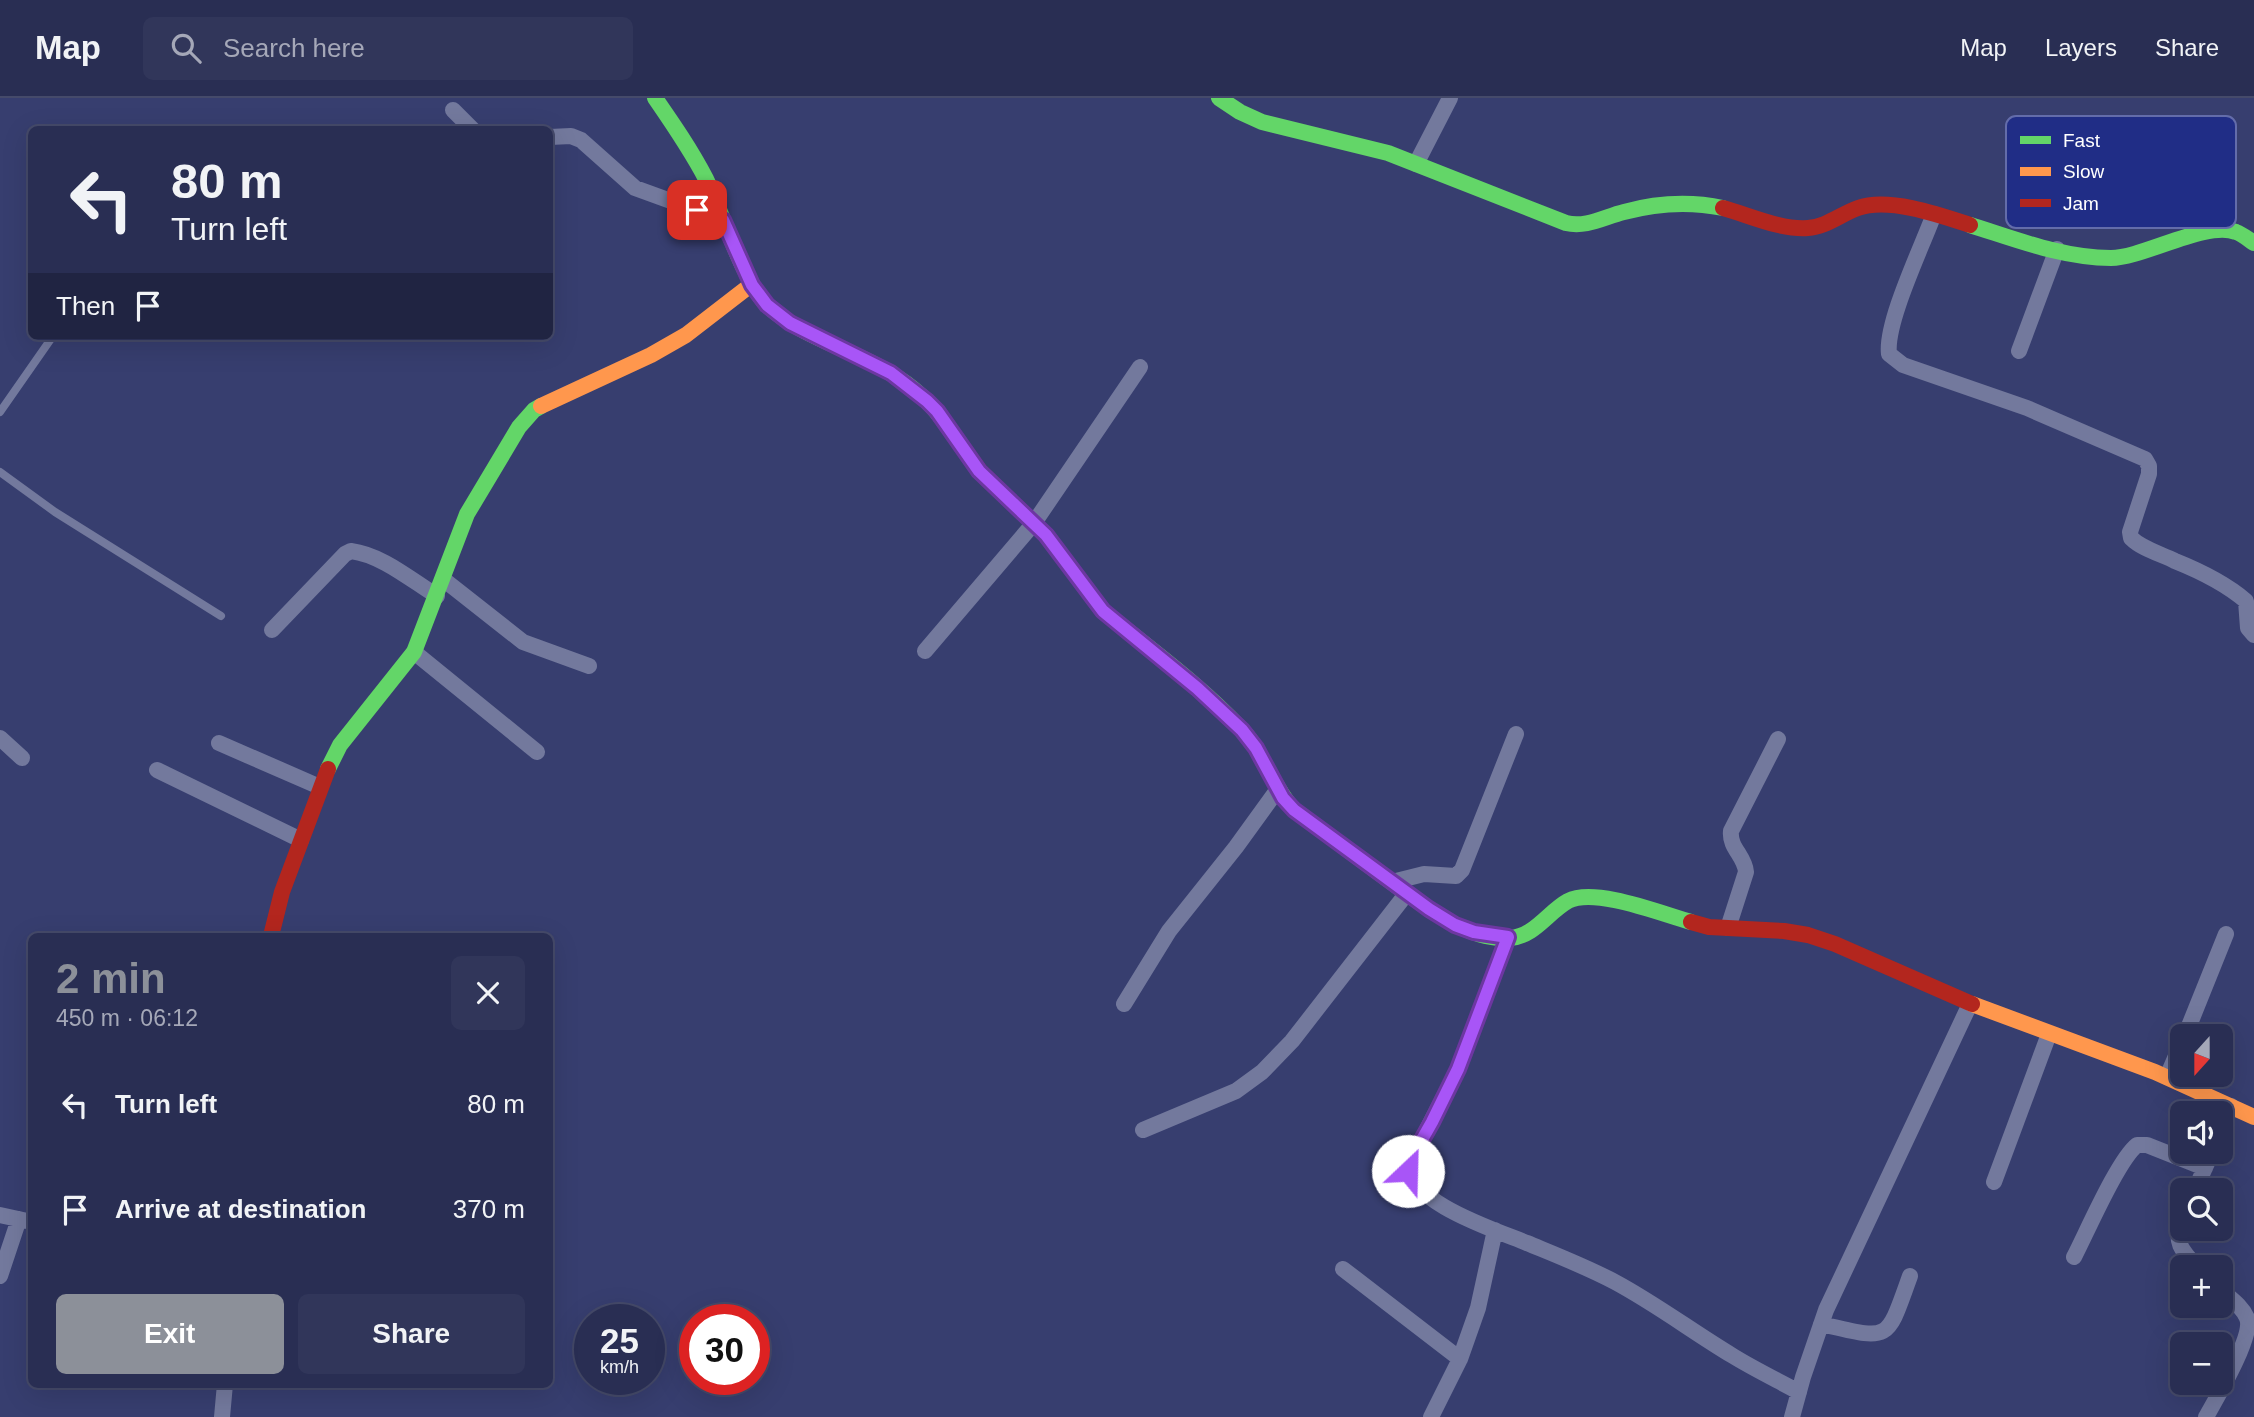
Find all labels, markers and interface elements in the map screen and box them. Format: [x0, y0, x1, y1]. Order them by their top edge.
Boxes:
search box [143, 17, 633, 80]
text: Map [35, 29, 101, 66]
icon: search [167, 29, 205, 67]
text: Search here [223, 33, 365, 63]
text: Map [1960, 34, 2007, 61]
text: Layers [2045, 34, 2117, 61]
text: Share [2155, 34, 2219, 61]
legend [2006, 116, 2236, 228]
text: Fast [2063, 130, 2101, 151]
icon: left [56, 154, 147, 245]
text: 80 m [171, 154, 283, 208]
text: Slow [2063, 161, 2104, 182]
pin [667, 180, 727, 240]
icon: arrive [678, 191, 716, 229]
text: Jam [2063, 193, 2099, 214]
text: Turn left [171, 211, 287, 247]
icon: arrive [129, 287, 167, 325]
text: Then [56, 291, 115, 321]
text: 2 min [56, 955, 166, 1002]
button: close [451, 956, 525, 1030]
text: 450 m · 06:12 [56, 1005, 198, 1031]
north arrow [2170, 1024, 2233, 1087]
map controls [2170, 1024, 2233, 1395]
icon: left [56, 1086, 94, 1124]
text: Turn left [115, 1089, 217, 1119]
text: 80 m [467, 1089, 525, 1119]
button: sound [2170, 1101, 2233, 1164]
position arrow [1371, 1134, 1445, 1208]
button: search [2170, 1178, 2233, 1241]
icon: arrive [56, 1191, 94, 1229]
text: Arrive at destination [115, 1194, 366, 1224]
text: 370 m [453, 1194, 525, 1224]
button: + [2170, 1255, 2233, 1318]
button: Exit [56, 1294, 284, 1374]
button: Share [298, 1294, 525, 1374]
speed limit sign: 30 [679, 1304, 770, 1395]
text: 25 [600, 1321, 639, 1360]
button: − [2170, 1332, 2233, 1395]
text: km/h [600, 1357, 639, 1377]

